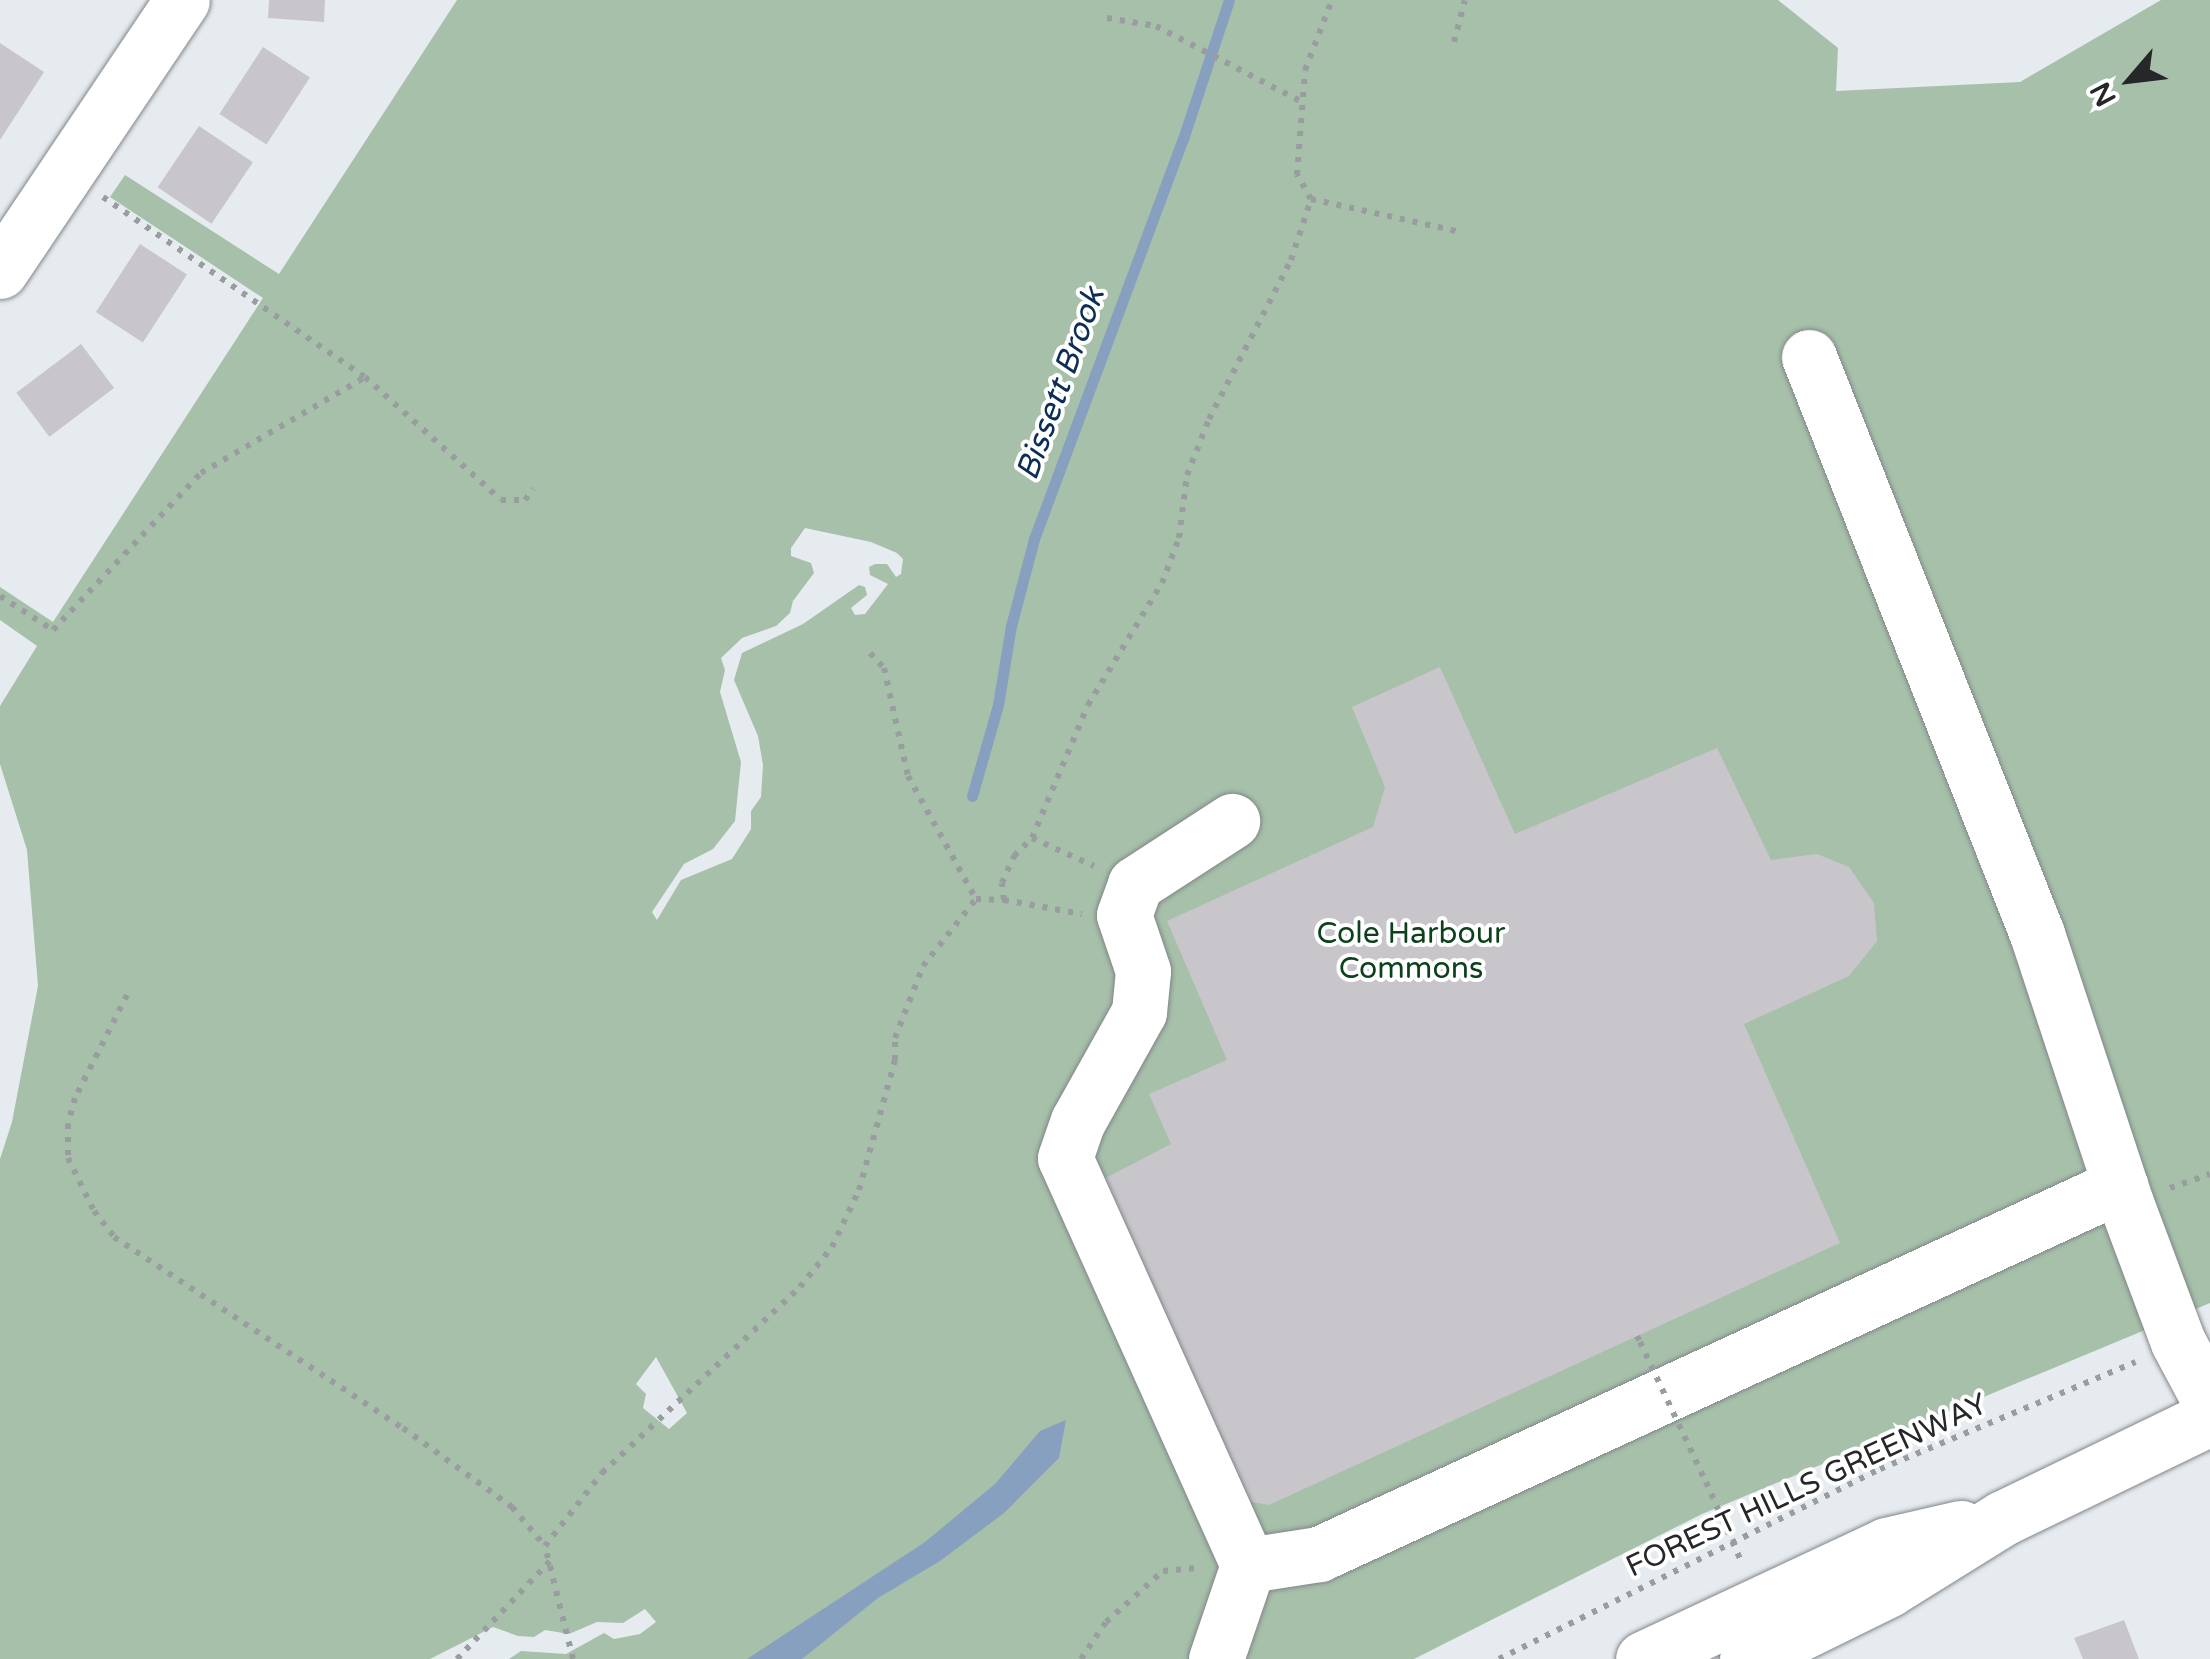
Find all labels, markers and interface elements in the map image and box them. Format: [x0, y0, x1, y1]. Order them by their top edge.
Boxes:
north arrow [2080, 30, 2180, 130]
text: N [2083, 76, 2124, 112]
water label: Bissett Brook [1008, 283, 1114, 485]
park label: Cole Harbour Commons [1317, 916, 1505, 986]
street label: FOREST HILLS GREENWAY [1621, 1386, 1993, 1586]

